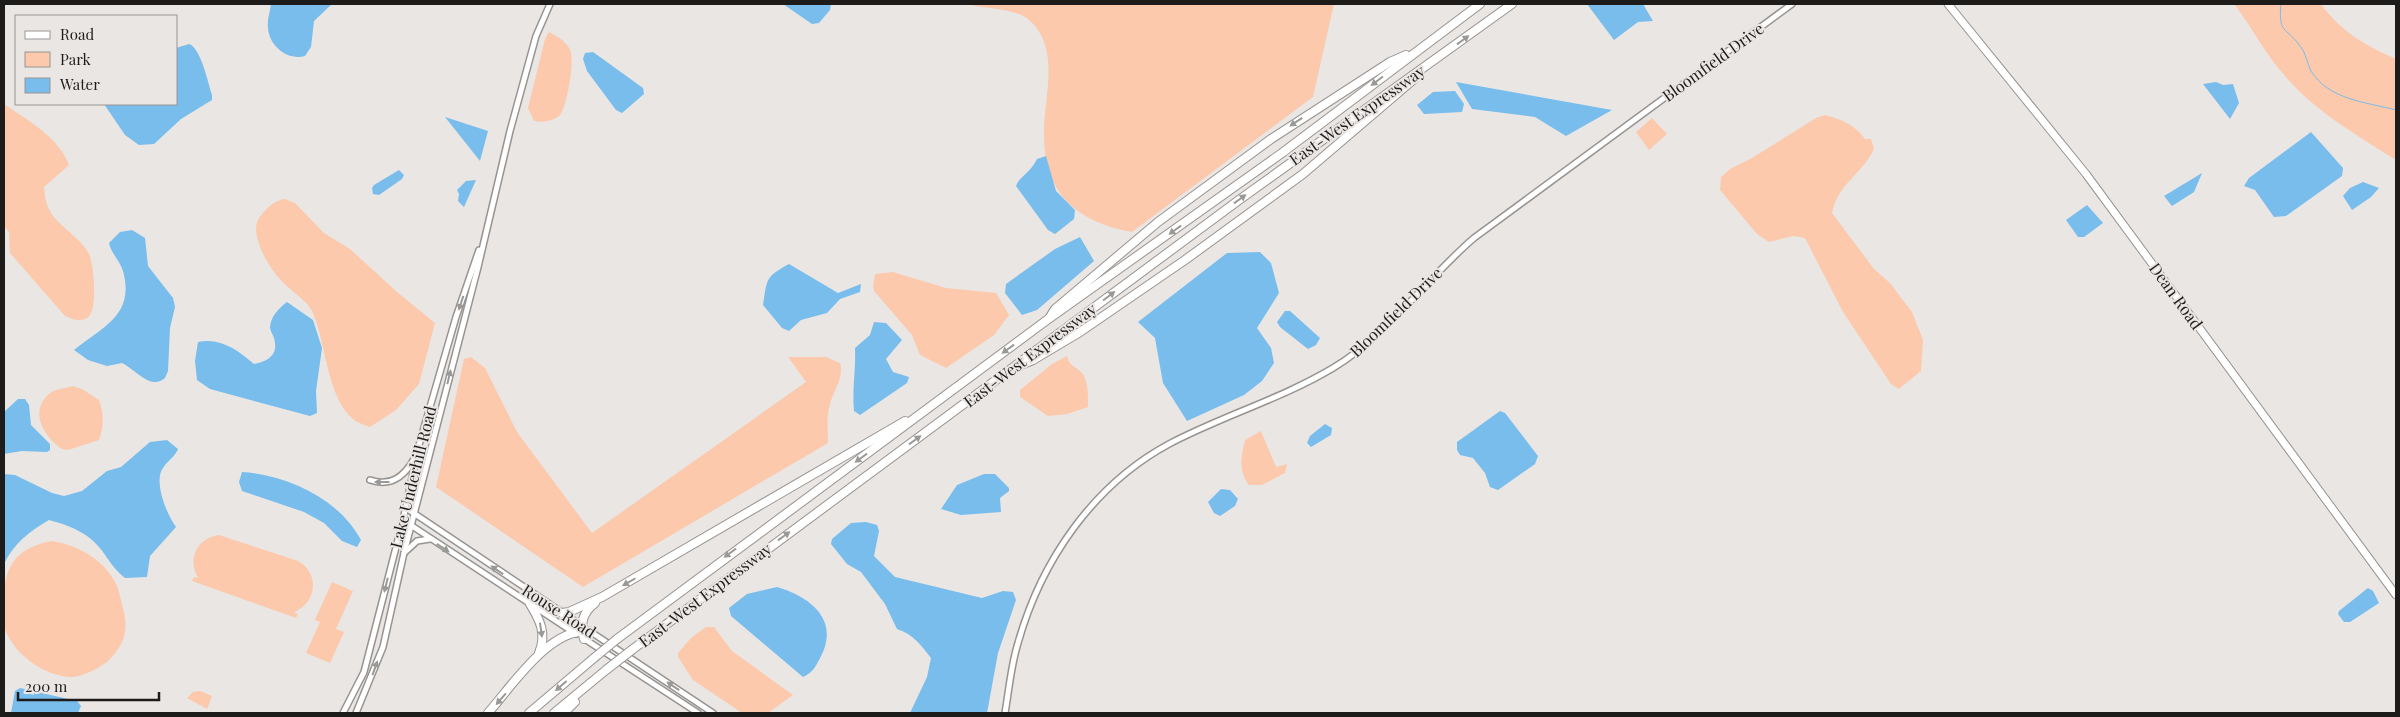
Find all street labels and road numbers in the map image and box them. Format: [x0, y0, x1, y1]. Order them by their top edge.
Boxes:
street label: Bloomfield Drive [1658, 18, 1768, 106]
street label: East-West Expressway [1285, 60, 1429, 169]
street label: Dean Road [2145, 258, 2208, 333]
street label: Bloomfield Drive [1345, 262, 1446, 361]
street label: East-West Expressway [959, 298, 1100, 411]
street label: Lake Underhill Road [385, 404, 440, 550]
street label: East-West Expressway [634, 538, 775, 651]
street label: Rouse Road [518, 579, 600, 642]

